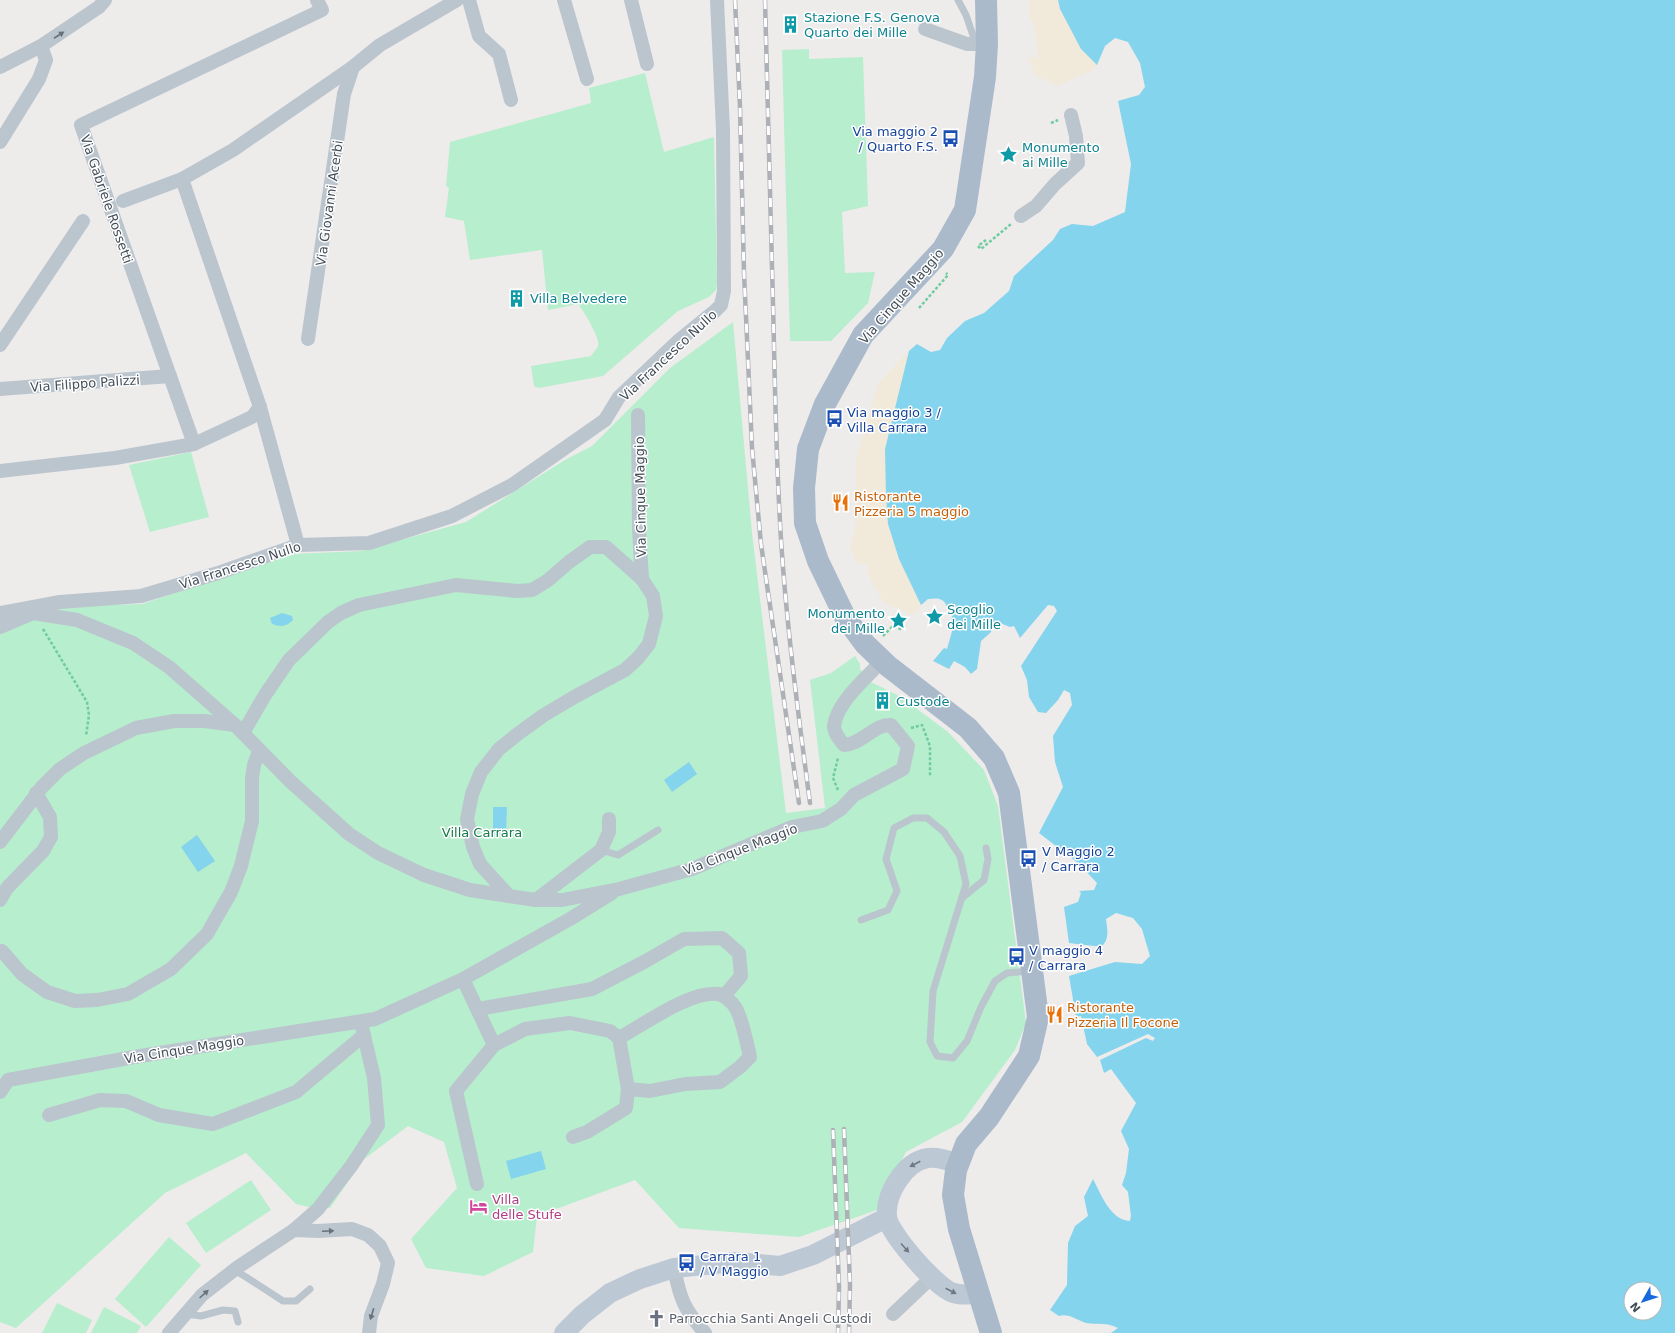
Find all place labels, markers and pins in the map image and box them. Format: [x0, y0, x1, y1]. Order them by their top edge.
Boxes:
place label: Stazione F.S. Genova Quarto dei Mille [804, 10, 940, 40]
building icon: Stazione F.S. Genova Quarto dei Mille [781, 14, 801, 34]
place label: Via maggio 2 / Quarto F.S. [853, 124, 938, 154]
bus stop icon: Via maggio 2 / Quarto F.S. [941, 128, 961, 148]
place label: Monumento ai Mille [1022, 140, 1100, 170]
place icon: Monumento ai Mille [999, 144, 1019, 164]
building icon: Villa Belvedere [507, 288, 527, 308]
place label: Villa Belvedere [530, 291, 627, 306]
place label: Via maggio 3 / Villa Carrara [847, 405, 942, 435]
bus stop icon: Via maggio 3 / Villa Carrara [824, 409, 844, 429]
place label: Ristorante Pizzeria 5 maggio [854, 489, 969, 519]
restaurant icon: Ristorante Pizzeria 5 maggio [831, 493, 851, 513]
place label: Scoglio dei Mille [947, 602, 1001, 632]
place label: Monumento dei Mille [807, 606, 885, 636]
place icon: Scoglio dei Mille [924, 606, 944, 626]
place icon: Monumento dei Mille [888, 610, 908, 630]
building icon: Custode [873, 691, 893, 711]
place label: Custode [896, 694, 949, 709]
place label: V Maggio 2 / Carrara [1042, 844, 1115, 874]
bus stop icon: V Maggio 2 / Carrara [1019, 848, 1039, 868]
place label: V maggio 4 / Carrara [1029, 943, 1103, 973]
bus stop icon: V maggio 4 / Carrara [1006, 947, 1026, 967]
place label: Ristorante Pizzeria Il Focone [1067, 1000, 1179, 1030]
restaurant icon: Ristorante Pizzeria Il Focone [1044, 1004, 1064, 1024]
place label: Villa delle Stufe [492, 1192, 562, 1222]
hotel icon: Villa delle Stufe [469, 1196, 489, 1216]
place label: Carrara 1 / V Maggio [700, 1249, 769, 1279]
bus stop icon: Carrara 1 / V Maggio [677, 1253, 697, 1273]
church icon: Parrocchia Santi Angeli Custodi [646, 1308, 666, 1328]
place label: Parrocchia Santi Angeli Custodi [669, 1311, 872, 1326]

